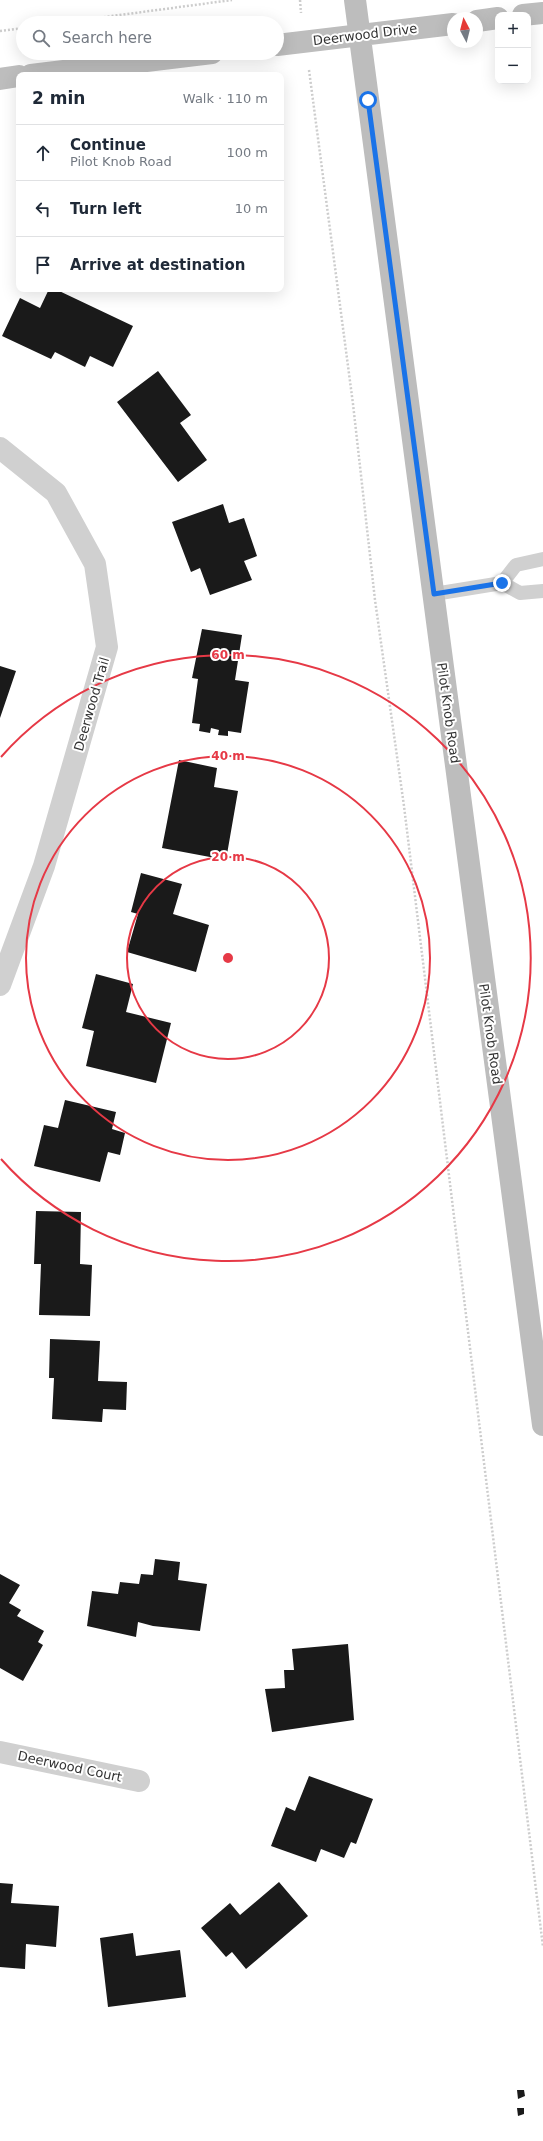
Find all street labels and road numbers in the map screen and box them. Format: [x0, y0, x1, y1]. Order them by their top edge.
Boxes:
street label: Deerwood Drive [312, 21, 418, 48]
street label: Deerwood Trail [71, 656, 112, 753]
street label: Pilot Knob Road [434, 662, 463, 764]
street label: Pilot Knob Road [476, 983, 505, 1085]
street label: Deerwood Court [16, 1748, 123, 1785]

